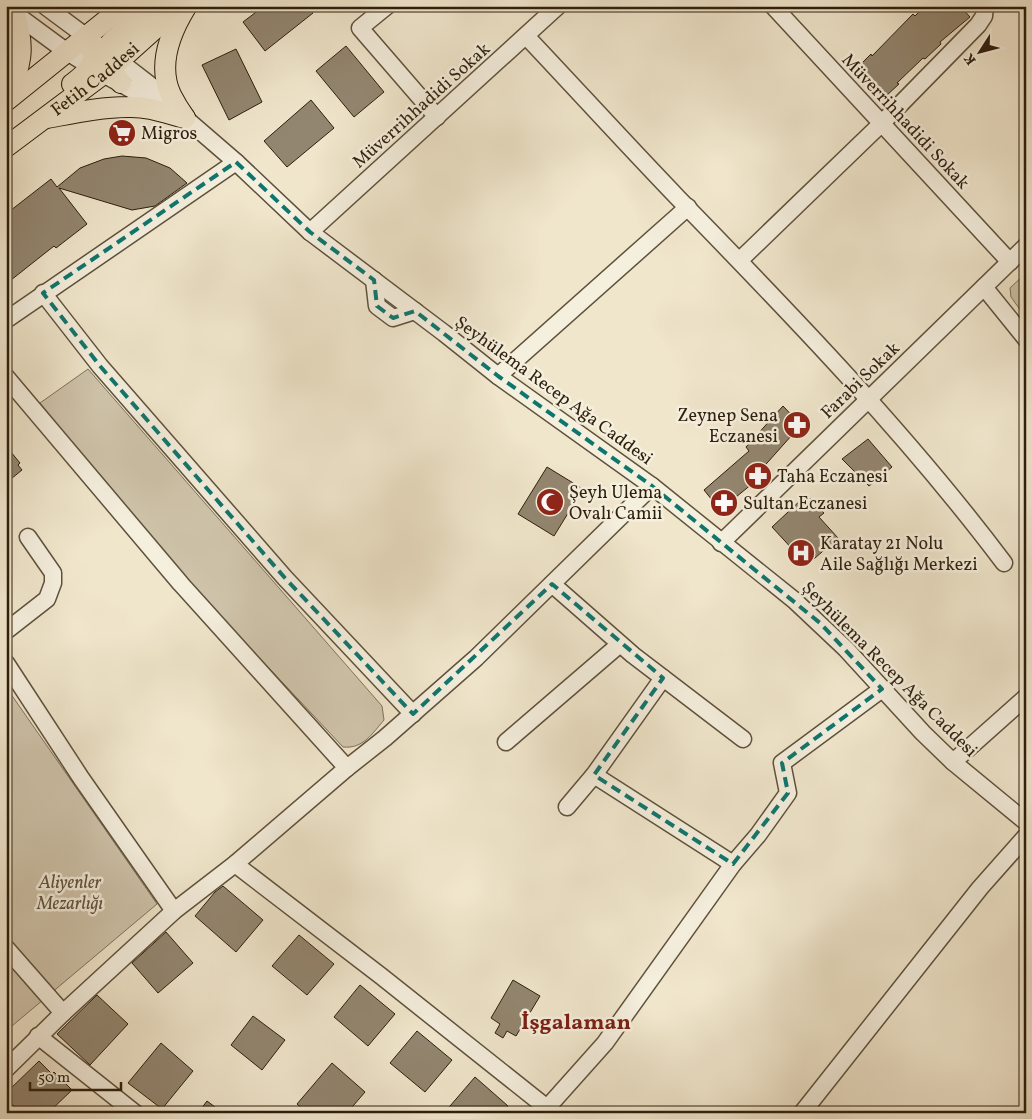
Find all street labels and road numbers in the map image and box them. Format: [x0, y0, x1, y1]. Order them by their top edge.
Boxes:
street label: Fetih Caddesi [46, 37, 146, 123]
street label: Müverrihhadidi Sokak [348, 37, 496, 175]
street label: Müverrihhadidi Sokak [835, 49, 975, 196]
street label: Şeyhülema Recep Ağa Caddesi [449, 311, 657, 472]
street label: Farabi Sokak [816, 337, 906, 425]
street label: Şeyhülema Recep Ağa Caddesi [795, 577, 982, 764]

